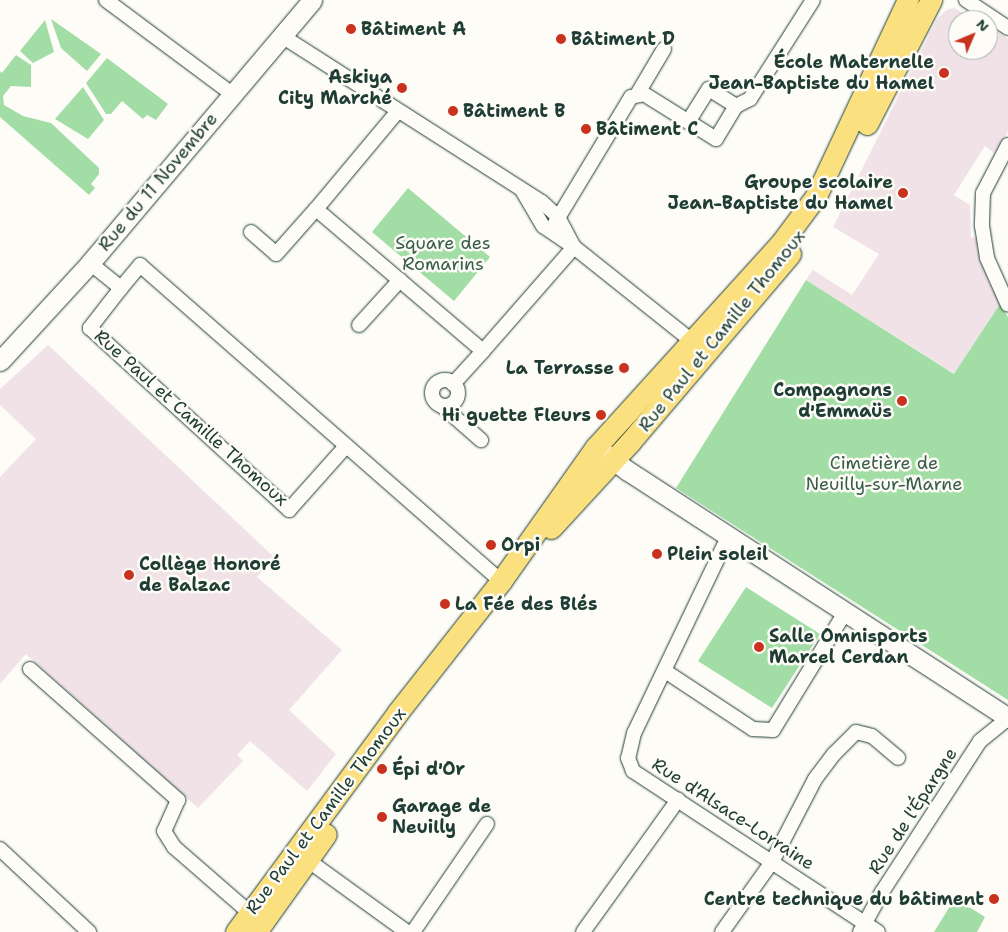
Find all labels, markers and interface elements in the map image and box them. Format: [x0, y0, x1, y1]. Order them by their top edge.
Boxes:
north arrow [948, 10, 998, 60]
text: N [973, 15, 993, 35]
place label: Bâtiment A [361, 18, 466, 40]
marker: Bâtiment A [345, 23, 357, 35]
place label: Bâtiment D [571, 28, 675, 50]
marker: Bâtiment D [555, 33, 567, 45]
place label: École Maternelle Jean-Baptiste du Hamel [709, 52, 934, 94]
place label: Askiya City Marché [278, 67, 392, 110]
marker: École Maternelle Jean-Baptiste du Hamel [938, 67, 950, 79]
marker: Askiya City Marché [396, 82, 408, 94]
place label: Bâtiment B [463, 100, 565, 122]
marker: Bâtiment B [447, 105, 459, 117]
street label: Rue du 11 Novembre [94, 108, 222, 256]
place label: Bâtiment C [596, 118, 698, 140]
marker: Bâtiment C [580, 123, 592, 135]
place label: Groupe scolaire Jean-Baptiste du Hamel [668, 172, 893, 214]
marker: Groupe scolaire Jean-Baptiste du Hamel [897, 187, 909, 199]
street label: Rue Paul et Camille Thomoux [634, 226, 810, 436]
park label: Square des Romarins [395, 233, 491, 276]
street label: Rue Paul et Camille Thomoux [90, 325, 292, 511]
place label: La Terrasse [506, 357, 614, 379]
marker: La Terrasse [618, 362, 630, 374]
place label: Compagnons d'Emmaüs [773, 380, 892, 422]
marker: Compagnons d'Emmaüs [896, 395, 908, 407]
place label: Hi guette Fleurs [442, 404, 591, 426]
marker: Hi guette Fleurs [595, 409, 607, 421]
park label: Cimetière de Neuilly-sur-Marne [806, 453, 962, 496]
place label: Orpi [501, 534, 540, 556]
marker: Orpi [485, 539, 497, 551]
place label: Plein soleil [667, 543, 768, 565]
marker: Plein soleil [651, 548, 663, 560]
place label: Collège Honoré de Balzac [139, 554, 281, 596]
marker: Collège Honoré de Balzac [123, 569, 135, 581]
place label: La Fée des Blés [455, 593, 597, 615]
marker: La Fée des Blés [439, 598, 451, 610]
place label: Salle Omnisports Marcel Cerdan [769, 626, 927, 669]
marker: Salle Omnisports Marcel Cerdan [753, 641, 765, 653]
street label: Rue Paul et Camille Thomoux [241, 703, 411, 919]
street label: Rue de l'Épargne [864, 744, 962, 878]
street label: Rue d'Alsace-Lorraine [648, 753, 818, 875]
place label: Épi d'Or [392, 758, 465, 780]
marker: Épi d'Or [376, 763, 388, 775]
place label: Garage de Neuilly [392, 796, 491, 839]
marker: Garage de Neuilly [376, 811, 388, 823]
place label: Centre technique du bâtiment [704, 888, 984, 910]
marker: Centre technique du bâtiment [988, 893, 1000, 905]

